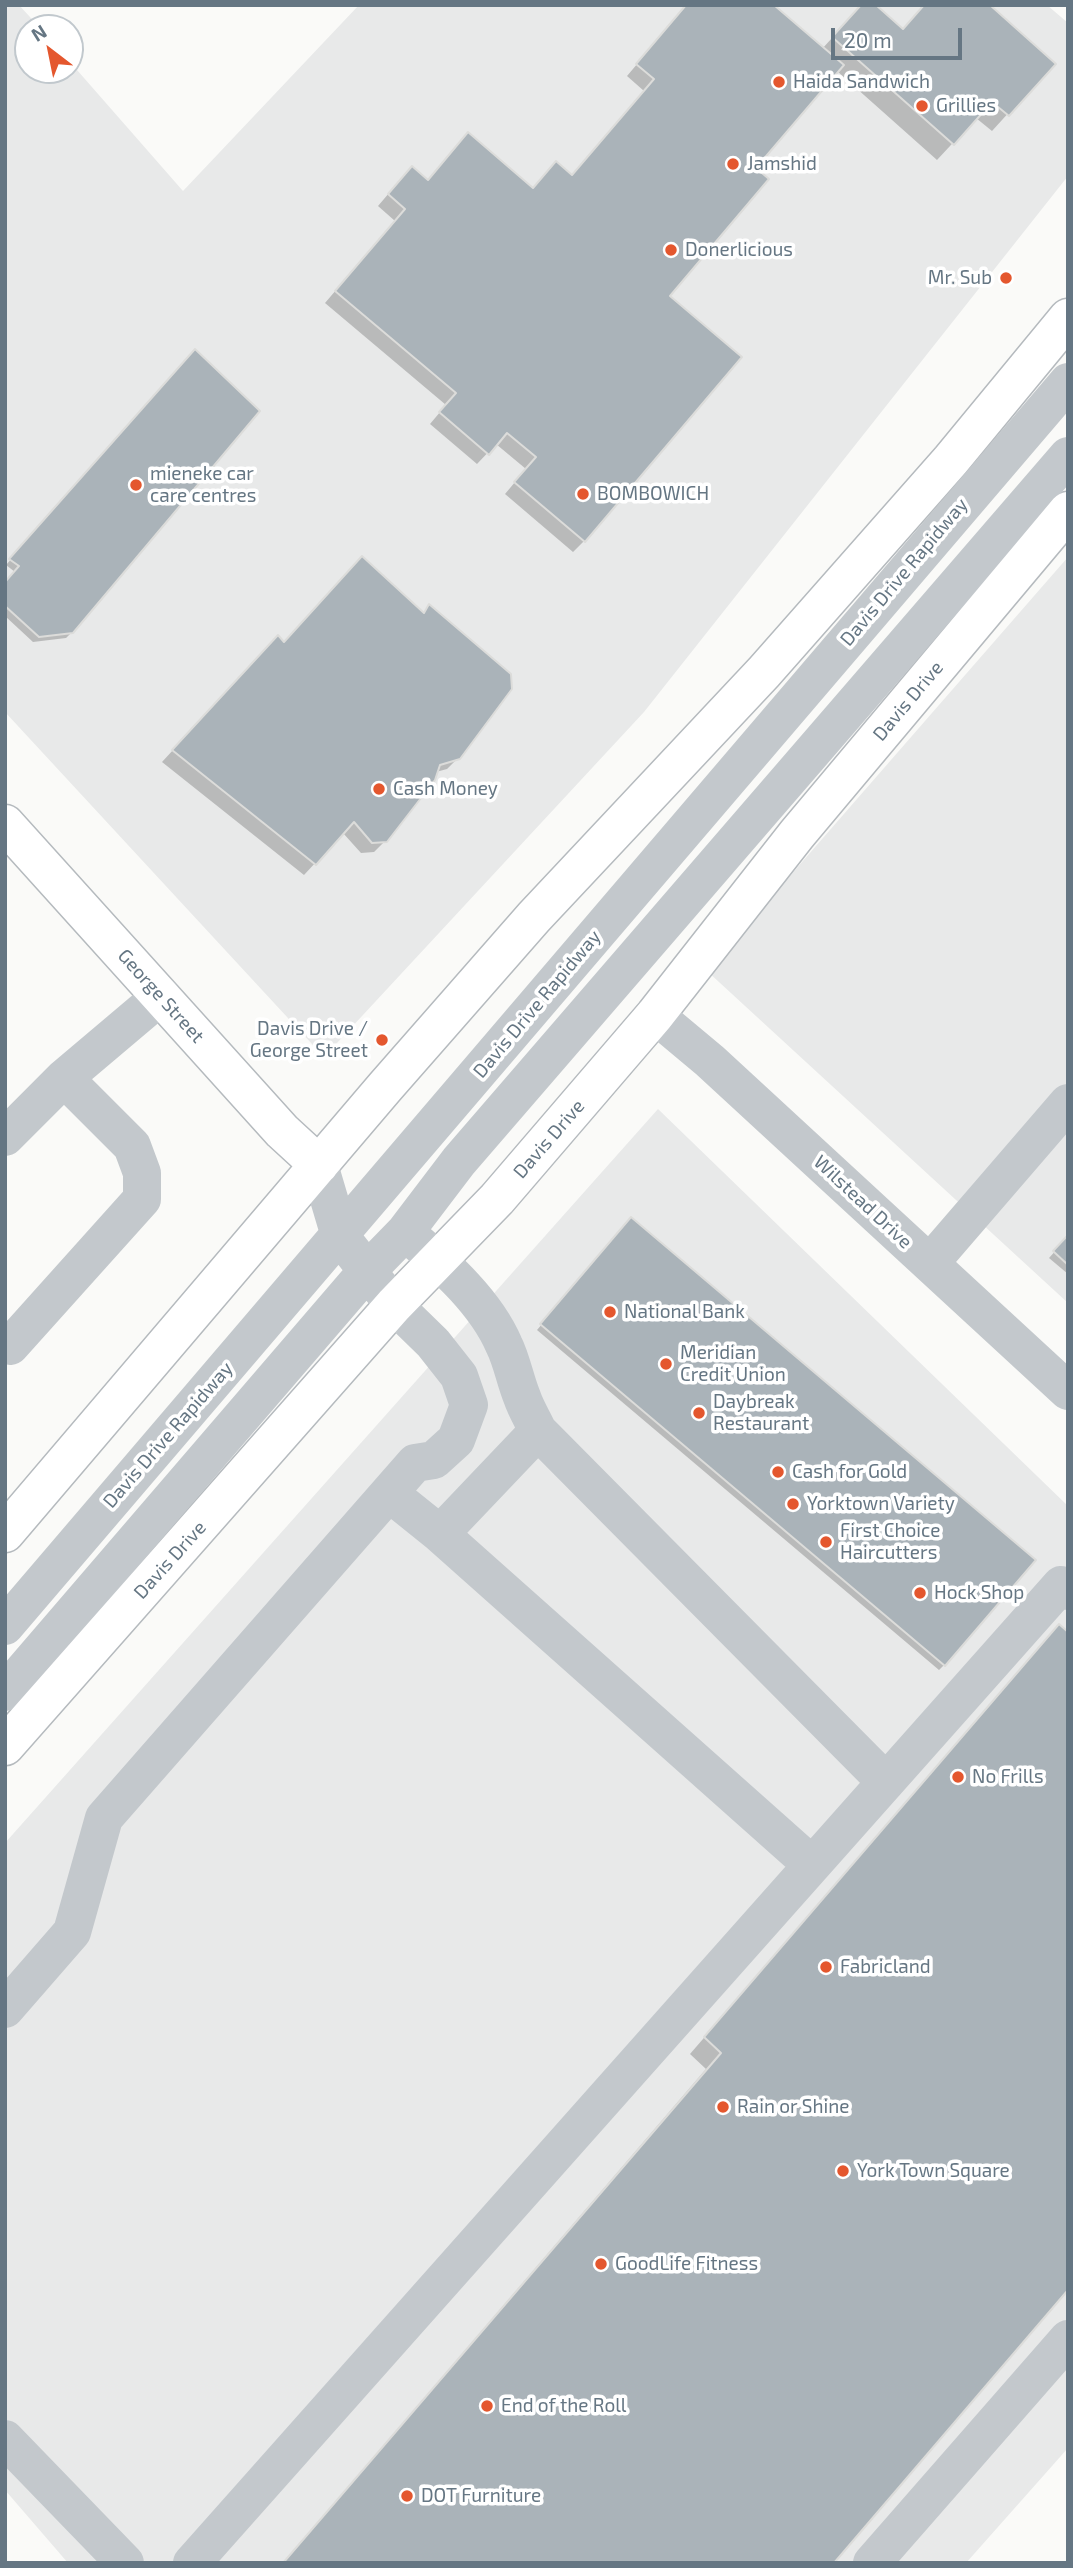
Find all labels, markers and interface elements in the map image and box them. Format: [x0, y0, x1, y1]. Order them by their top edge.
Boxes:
north arrow [14, 14, 84, 84]
scale bar [835, 14, 966, 58]
text: N [27, 19, 51, 46]
text: 20 m [844, 27, 892, 52]
place label: Haida Sandwich [793, 71, 930, 93]
marker: Haida Sandwich [771, 74, 787, 90]
place label: Grillies [936, 95, 996, 117]
marker: Grillies [914, 98, 930, 114]
place label: Jamshid [747, 153, 817, 175]
marker: Jamshid [725, 156, 741, 172]
place label: Donerlicious [685, 239, 793, 261]
marker: Donerlicious [663, 242, 679, 258]
place label: Mr. Sub [928, 267, 992, 289]
marker: Mr. Sub [998, 270, 1014, 286]
place label: mieneke car care centres [150, 463, 256, 507]
marker: mieneke car care centres [128, 477, 144, 493]
place label: BOMBOWICH [597, 483, 709, 505]
marker: BOMBOWICH [575, 486, 591, 502]
street label: Davis Drive Rapidway [836, 493, 972, 651]
street label: Davis Drive [868, 657, 948, 745]
place label: Cash Money [393, 778, 498, 800]
marker: Cash Money [371, 781, 387, 797]
street label: Davis Drive Rapidway [469, 925, 605, 1083]
street label: George Street [113, 944, 209, 1048]
place label: Davis Drive / George Street [250, 1018, 368, 1062]
marker: Davis Drive / George Street [374, 1032, 390, 1048]
street label: Davis Drive [509, 1095, 589, 1183]
street label: Wilstead Drive [809, 1151, 917, 1253]
place label: National Bank [624, 1301, 745, 1323]
marker: National Bank [602, 1304, 618, 1320]
place label: Meridian Credit Union [680, 1342, 786, 1386]
marker: Meridian Credit Union [658, 1356, 674, 1372]
street label: Davis Drive Rapidway [98, 1357, 238, 1513]
place label: Daybreak Restaurant [713, 1391, 809, 1435]
marker: Daybreak Restaurant [691, 1405, 707, 1421]
place label: Cash for Gold [792, 1461, 907, 1483]
marker: Cash for Gold [770, 1464, 786, 1480]
place label: Yorktown Variety [807, 1493, 955, 1515]
marker: Yorktown Variety [785, 1496, 801, 1512]
street label: Davis Drive [129, 1516, 211, 1604]
place label: First Choice Haircutters [840, 1520, 940, 1564]
marker: First Choice Haircutters [818, 1534, 834, 1550]
place label: Hock Shop [934, 1582, 1024, 1604]
marker: Hock Shop [912, 1585, 928, 1601]
place label: No Frills [972, 1766, 1044, 1788]
marker: No Frills [950, 1769, 966, 1785]
place label: Fabricland [840, 1956, 931, 1978]
marker: Fabricland [818, 1959, 834, 1975]
place label: Rain or Shine [737, 2096, 849, 2118]
marker: Rain or Shine [715, 2099, 731, 2115]
place label: York Town Square [857, 2160, 1010, 2182]
marker: York Town Square [835, 2163, 851, 2179]
place label: GoodLife Fitness [615, 2253, 758, 2275]
marker: GoodLife Fitness [593, 2256, 609, 2272]
place label: End of the Roll [501, 2395, 626, 2417]
marker: End of the Roll [479, 2398, 495, 2414]
place label: DOT Furniture [421, 2485, 541, 2507]
marker: DOT Furniture [399, 2488, 415, 2504]

